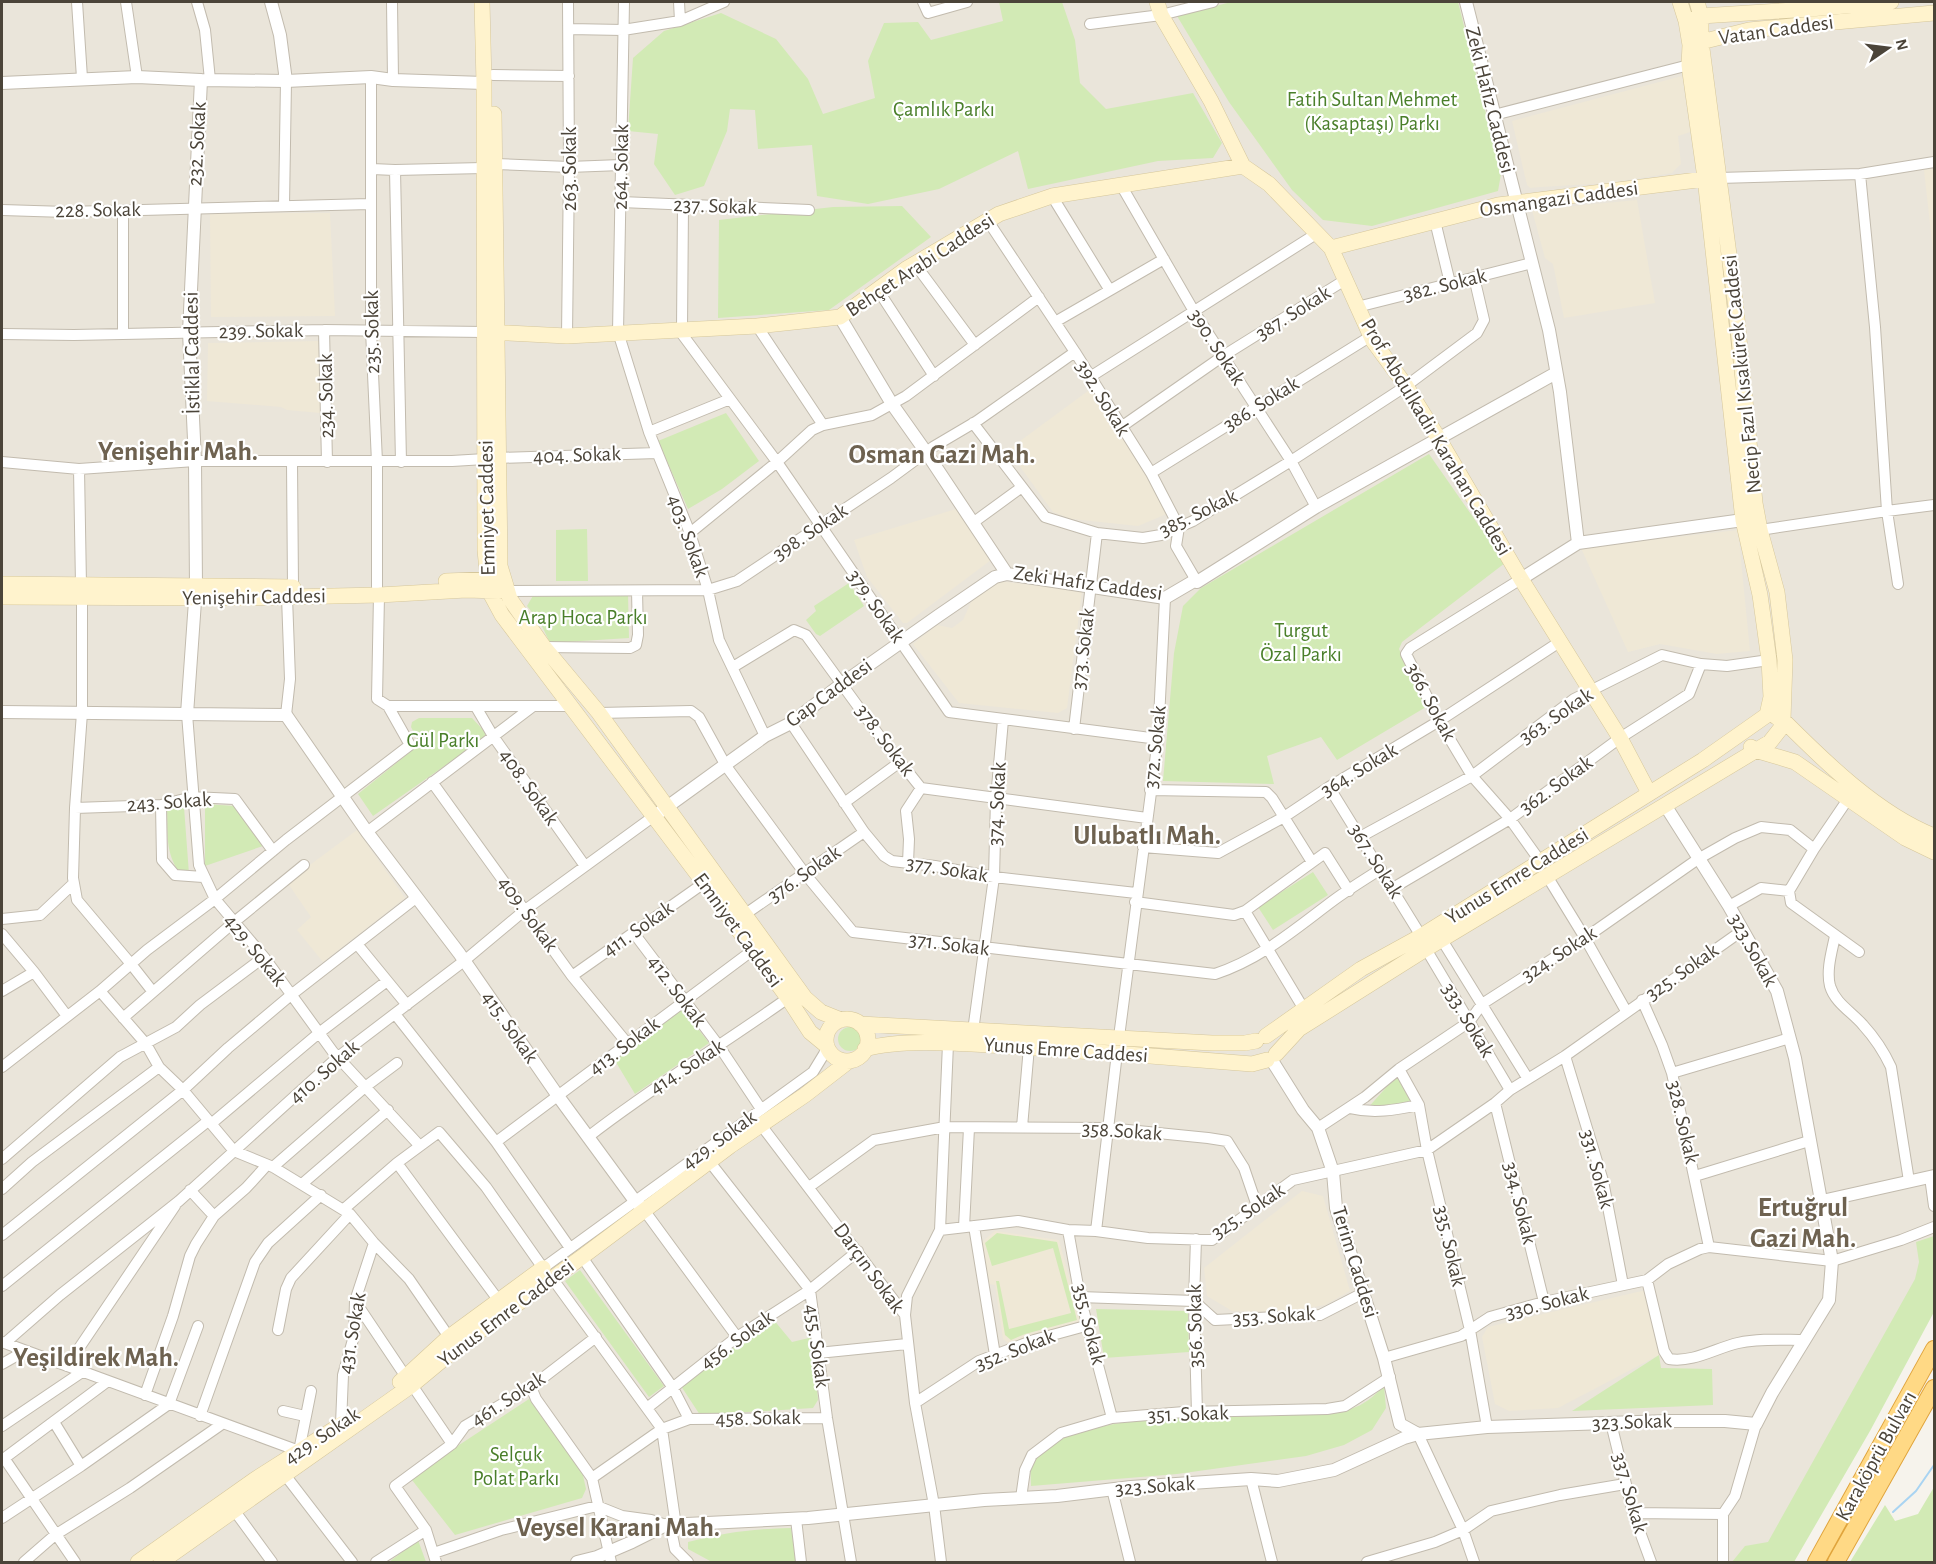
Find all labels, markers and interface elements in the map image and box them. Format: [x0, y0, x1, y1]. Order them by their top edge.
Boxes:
street label: Vatan Caddesi [1717, 12, 1835, 48]
north arrow [1858, 18, 1918, 78]
street label: Zeki Hafız Caddesi [1462, 25, 1518, 175]
text: N [1892, 37, 1911, 52]
park label: Fatih Sultan Mehmet (Kasaptaşı) Parkı [1287, 89, 1457, 134]
park label: Çamlık Parkı [893, 99, 995, 120]
street label: 232. Sokak [184, 101, 210, 187]
street label: 264. Sokak [610, 123, 632, 210]
street label: 263. Sokak [559, 126, 580, 211]
street label: Osmangazi Caddesi [1478, 177, 1640, 221]
street label: 237. Sokak [673, 194, 757, 218]
street label: 228. Sokak [55, 199, 141, 221]
street label: Behçet Arabi Caddesi [842, 209, 998, 321]
street label: Necip Fazıl Kısakürek Caddesi [1719, 254, 1765, 494]
street label: 382. Sokak [1401, 264, 1489, 305]
street label: 387. Sokak [1252, 282, 1334, 344]
street label: 235. Sokak [361, 290, 383, 374]
street label: İstiklal Caddesi [179, 291, 204, 415]
street label: 390. Sokak [1185, 305, 1249, 389]
street label: Prof. Abdulkadir Karahan Caddesi [1357, 315, 1515, 559]
street label: 239. Sokak [219, 320, 304, 342]
street label: 234. Sokak [315, 353, 337, 439]
street label: 392. Sokak [1072, 357, 1135, 440]
street label: 386. Sokak [1219, 372, 1303, 435]
district label: Yenişehir Mah. [98, 438, 258, 465]
street label: Emniyet Caddesi [475, 440, 499, 576]
district label: Osman Gazi Mah. [849, 441, 1035, 468]
street label: 404. Sokak [533, 443, 622, 467]
street label: 385. Sokak [1156, 485, 1241, 541]
street label: 403. Sokak [663, 492, 713, 581]
street label: 398. Sokak [769, 499, 851, 564]
street label: Zeki Hafız Caddesi [1012, 562, 1164, 604]
street label: 379. Sokak [843, 566, 909, 647]
street label: Yenişehir Caddesi [182, 585, 326, 609]
street label: 373. Sokak [1068, 606, 1099, 691]
park label: Arap Hoca Parkı [519, 607, 647, 628]
park label: Turgut Özal Parkı [1260, 620, 1342, 665]
street label: Gap Caddesi [782, 655, 876, 731]
street label: 366. Sokak [1402, 660, 1460, 745]
street label: 363. Sokak [1515, 684, 1597, 748]
street label: 378. Sokak [851, 700, 919, 780]
street label: 372. Sokak [1140, 704, 1170, 790]
park label: Gül Parkı [407, 730, 479, 751]
street label: 364. Sokak [1317, 739, 1401, 801]
street label: 408. Sokak [495, 745, 563, 829]
street label: 362. Sokak [1516, 751, 1597, 818]
street label: 374. Sokak [984, 761, 1010, 847]
street label: 243. Sokak [126, 789, 212, 815]
street label: 367. Sokak [1345, 820, 1407, 902]
district label: Ulubatlı Mah. [1073, 822, 1221, 849]
street label: Yunus Emre Caddesi [1442, 824, 1592, 928]
street label: 376. Sokak [764, 841, 845, 907]
street label: 377. Sokak [905, 852, 990, 886]
street label: Emniyet Caddesi [690, 869, 786, 991]
street label: 409. Sokak [494, 872, 562, 956]
street label: 411. Sokak [599, 897, 678, 961]
street label: 429. Sokak [220, 910, 290, 990]
street label: 323.Sokak [1724, 910, 1782, 990]
street label: 324. Sokak [1518, 922, 1601, 986]
street label: 371. Sokak [907, 929, 991, 959]
street label: 325. Sokak [1642, 939, 1723, 1005]
street label: 412. Sokak [644, 951, 711, 1031]
street label: 333. Sokak [1438, 979, 1498, 1061]
street label: 415. Sokak [478, 987, 543, 1067]
street label: 413. Sokak [585, 1013, 664, 1079]
street label: Yunus Emre Caddesi [983, 1034, 1149, 1066]
street label: 414. Sokak [646, 1035, 728, 1099]
street label: 410. Sokak [285, 1036, 363, 1108]
street label: 328. Sokak [1663, 1078, 1703, 1166]
street label: 429. Sokak [678, 1106, 760, 1174]
street label: 358.Sokak [1081, 1118, 1163, 1144]
street label: 331. Sokak [1576, 1127, 1618, 1211]
street label: 334. Sokak [1500, 1160, 1540, 1247]
street label: 325. Sokak [1208, 1179, 1289, 1243]
district label: Ertuğrul Gazi Mah. [1750, 1194, 1856, 1252]
street label: 335. Sokak [1430, 1203, 1470, 1289]
street label: Terim Caddesi [1328, 1204, 1382, 1320]
street label: Darçın Sokak [829, 1219, 909, 1317]
street label: Yunus Emre Caddesi [434, 1255, 578, 1371]
street label: 355. Sokak [1069, 1281, 1109, 1367]
street label: 330. Sokak [1503, 1282, 1591, 1323]
street label: 356. Sokak [1184, 1283, 1206, 1368]
street label: 431. Sokak [334, 1290, 370, 1375]
street label: 455. Sokak [801, 1303, 833, 1390]
street label: 353. Sokak [1232, 1303, 1316, 1329]
street label: 456. Sokak [696, 1306, 778, 1374]
street label: 352. Sokak [972, 1325, 1058, 1375]
district label: Yeşildirek Mah. [13, 1344, 179, 1371]
street label: 461. Sokak [467, 1367, 549, 1431]
street label: Karaköprü Bulvarı [1832, 1387, 1920, 1525]
street label: 351. Sokak [1147, 1402, 1229, 1426]
street label: 429. Sokak [280, 1403, 364, 1469]
street label: 458. Sokak [715, 1407, 801, 1429]
street label: 323.Sokak [1592, 1410, 1673, 1434]
park label: Selçuk Polat Parkı [473, 1444, 559, 1489]
street label: 337. Sokak [1609, 1450, 1652, 1536]
street label: 323.Sokak [1114, 1473, 1196, 1499]
district label: Veysel Karani Mah. [516, 1514, 720, 1542]

